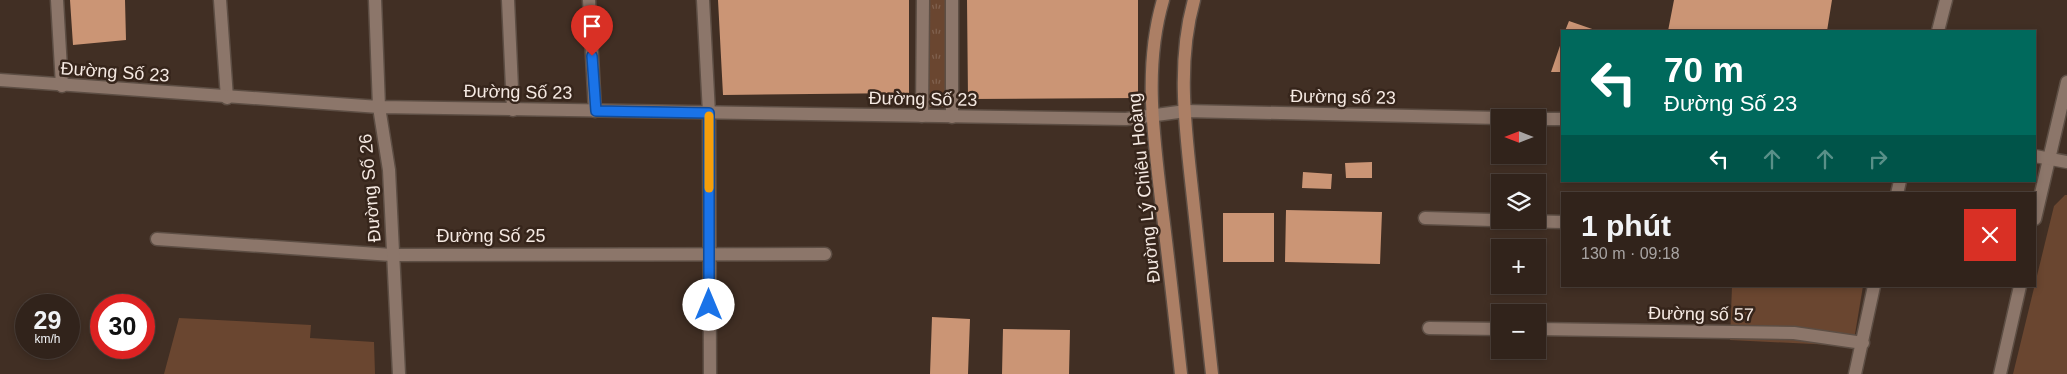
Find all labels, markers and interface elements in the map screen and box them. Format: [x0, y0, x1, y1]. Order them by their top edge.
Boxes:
pin [571, 5, 613, 56]
icon: arrive [578, 12, 606, 40]
icon: left [1581, 50, 1646, 115]
text: 70 m [1664, 50, 1744, 89]
street label: Đường Số 23 [60, 58, 170, 86]
street label: Đường Số 23 [463, 81, 573, 103]
street label: Đường số 23 [1290, 86, 1396, 108]
street label: Đường Số 23 [868, 88, 978, 110]
text: Đường Số 23 [1664, 91, 1797, 116]
street label: Đường Lý Chiêu Hoàng [1124, 92, 1164, 284]
north arrow [1491, 109, 1546, 164]
map controls [1491, 109, 1546, 359]
street label: Đường Số 26 [355, 133, 385, 243]
icon: left [1705, 145, 1733, 173]
icon: ahead [1758, 145, 1786, 173]
icon: ahead [1811, 145, 1839, 173]
icon: right [1864, 145, 1892, 173]
button: layers [1491, 174, 1546, 229]
text: 1 phút [1581, 209, 1671, 242]
button: close [1964, 209, 2016, 261]
street label: Đường Số 25 [437, 226, 545, 246]
button: + [1491, 239, 1546, 294]
text: 130 m · 09:18 [1581, 245, 1680, 262]
position arrow [682, 278, 734, 330]
speed limit sign: 30 [90, 294, 155, 359]
street label: Đường số 57 [1648, 303, 1754, 325]
button: − [1491, 304, 1546, 359]
text: 29 [34, 306, 61, 334]
text: km/h [34, 332, 61, 346]

